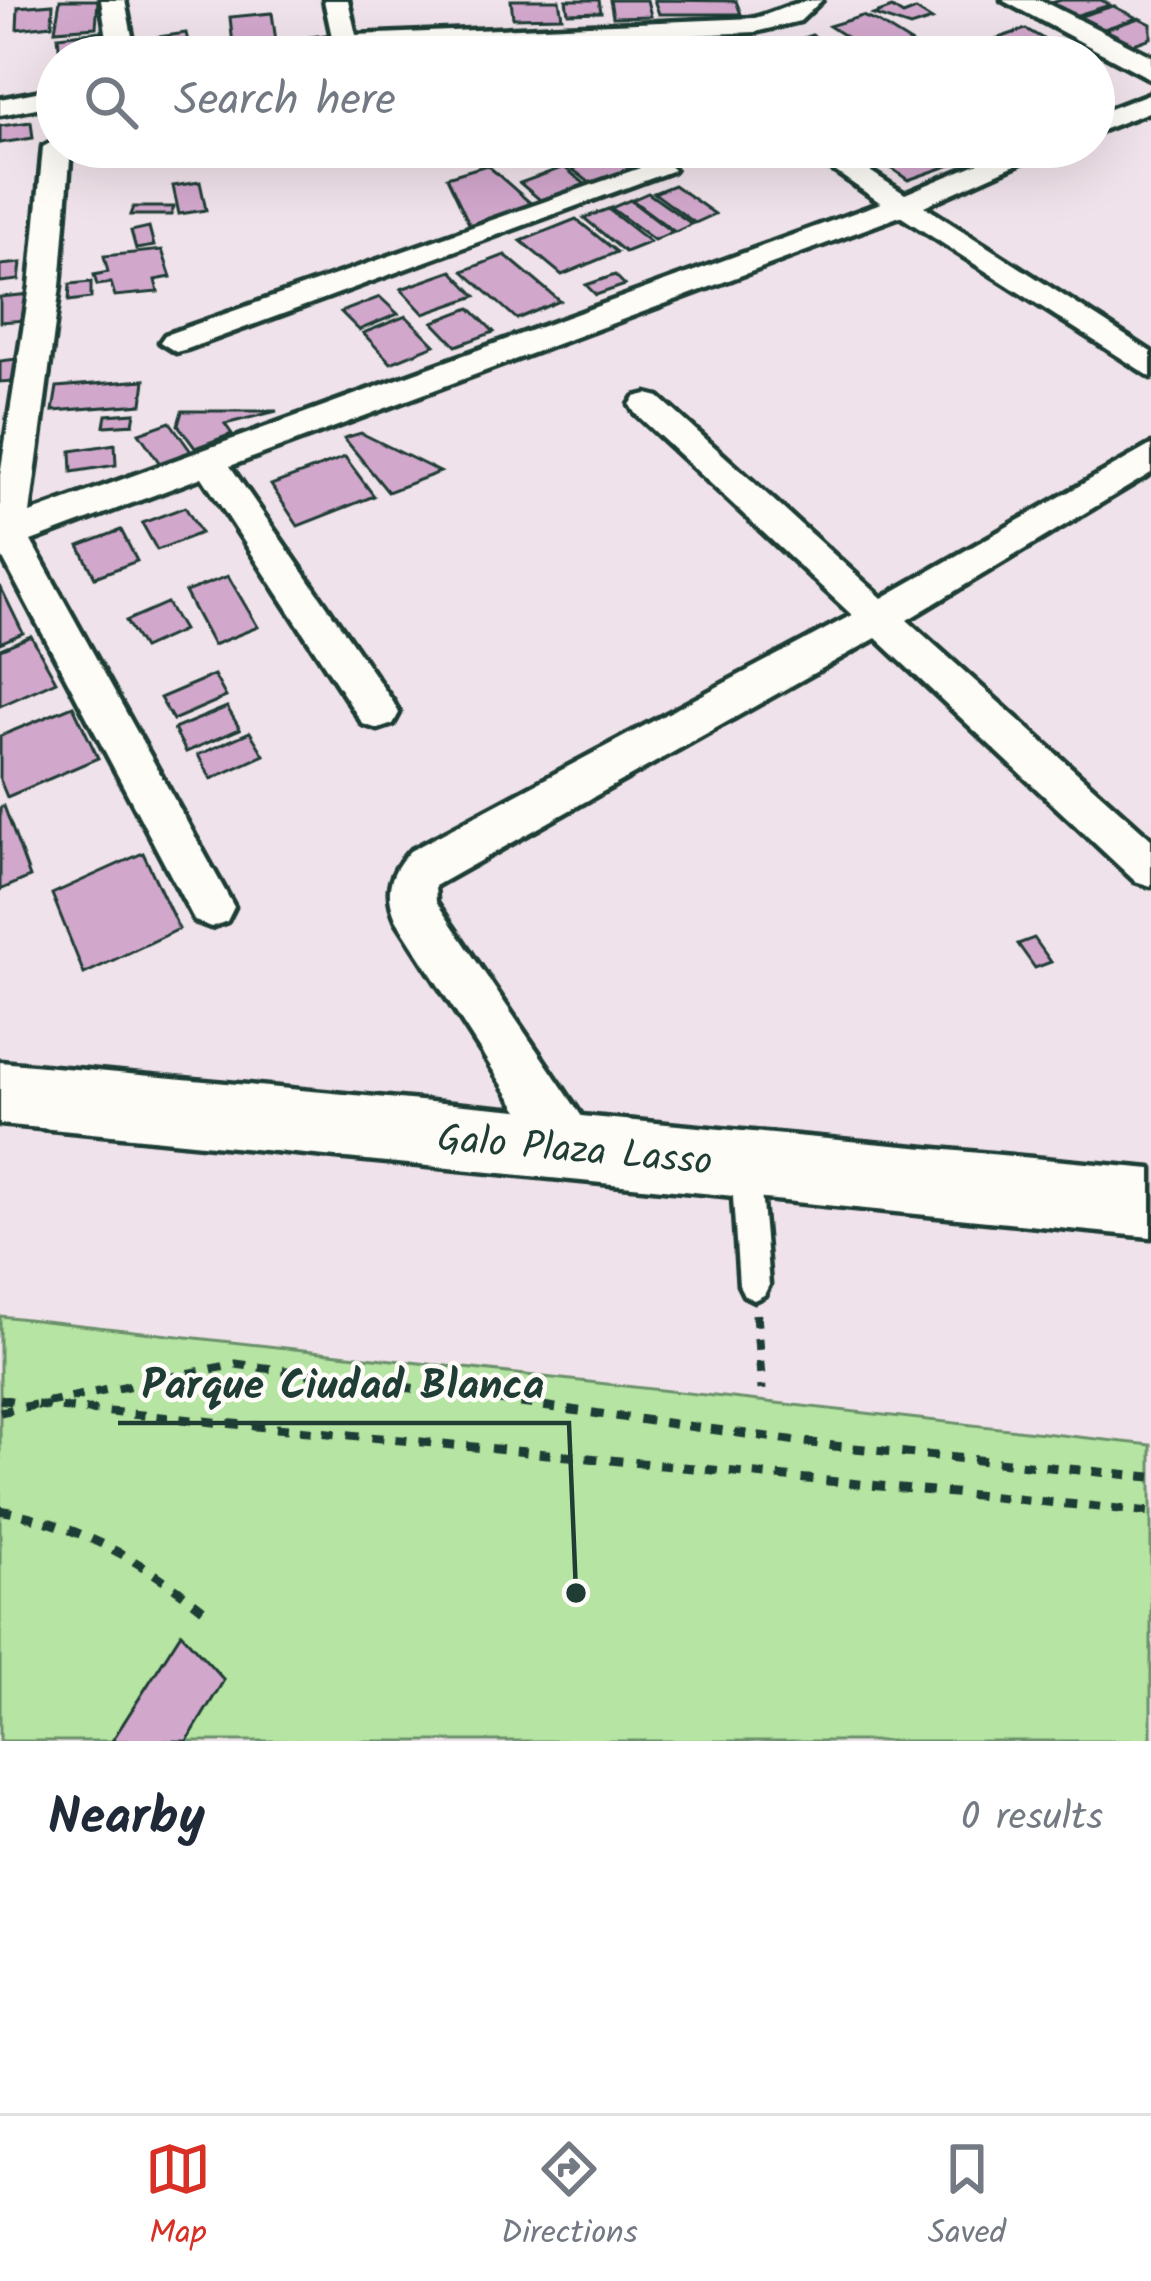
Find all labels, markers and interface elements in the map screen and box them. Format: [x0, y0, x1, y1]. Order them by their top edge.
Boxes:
search box [36, 36, 1115, 168]
text: Search here [174, 66, 396, 138]
icon: search [78, 69, 144, 135]
street label: Galo Plaza Lasso [435, 1109, 715, 1195]
callout: Parque Ciudad Blanca [118, 1345, 569, 1423]
text: Parque Ciudad Blanca [142, 1354, 544, 1421]
text: Nearby [48, 1779, 205, 1860]
text: 0 results [961, 1788, 1103, 1850]
tab: Map [145, 2136, 211, 2261]
tab: Directions [501, 2136, 638, 2261]
tab: Saved [928, 2136, 1006, 2261]

